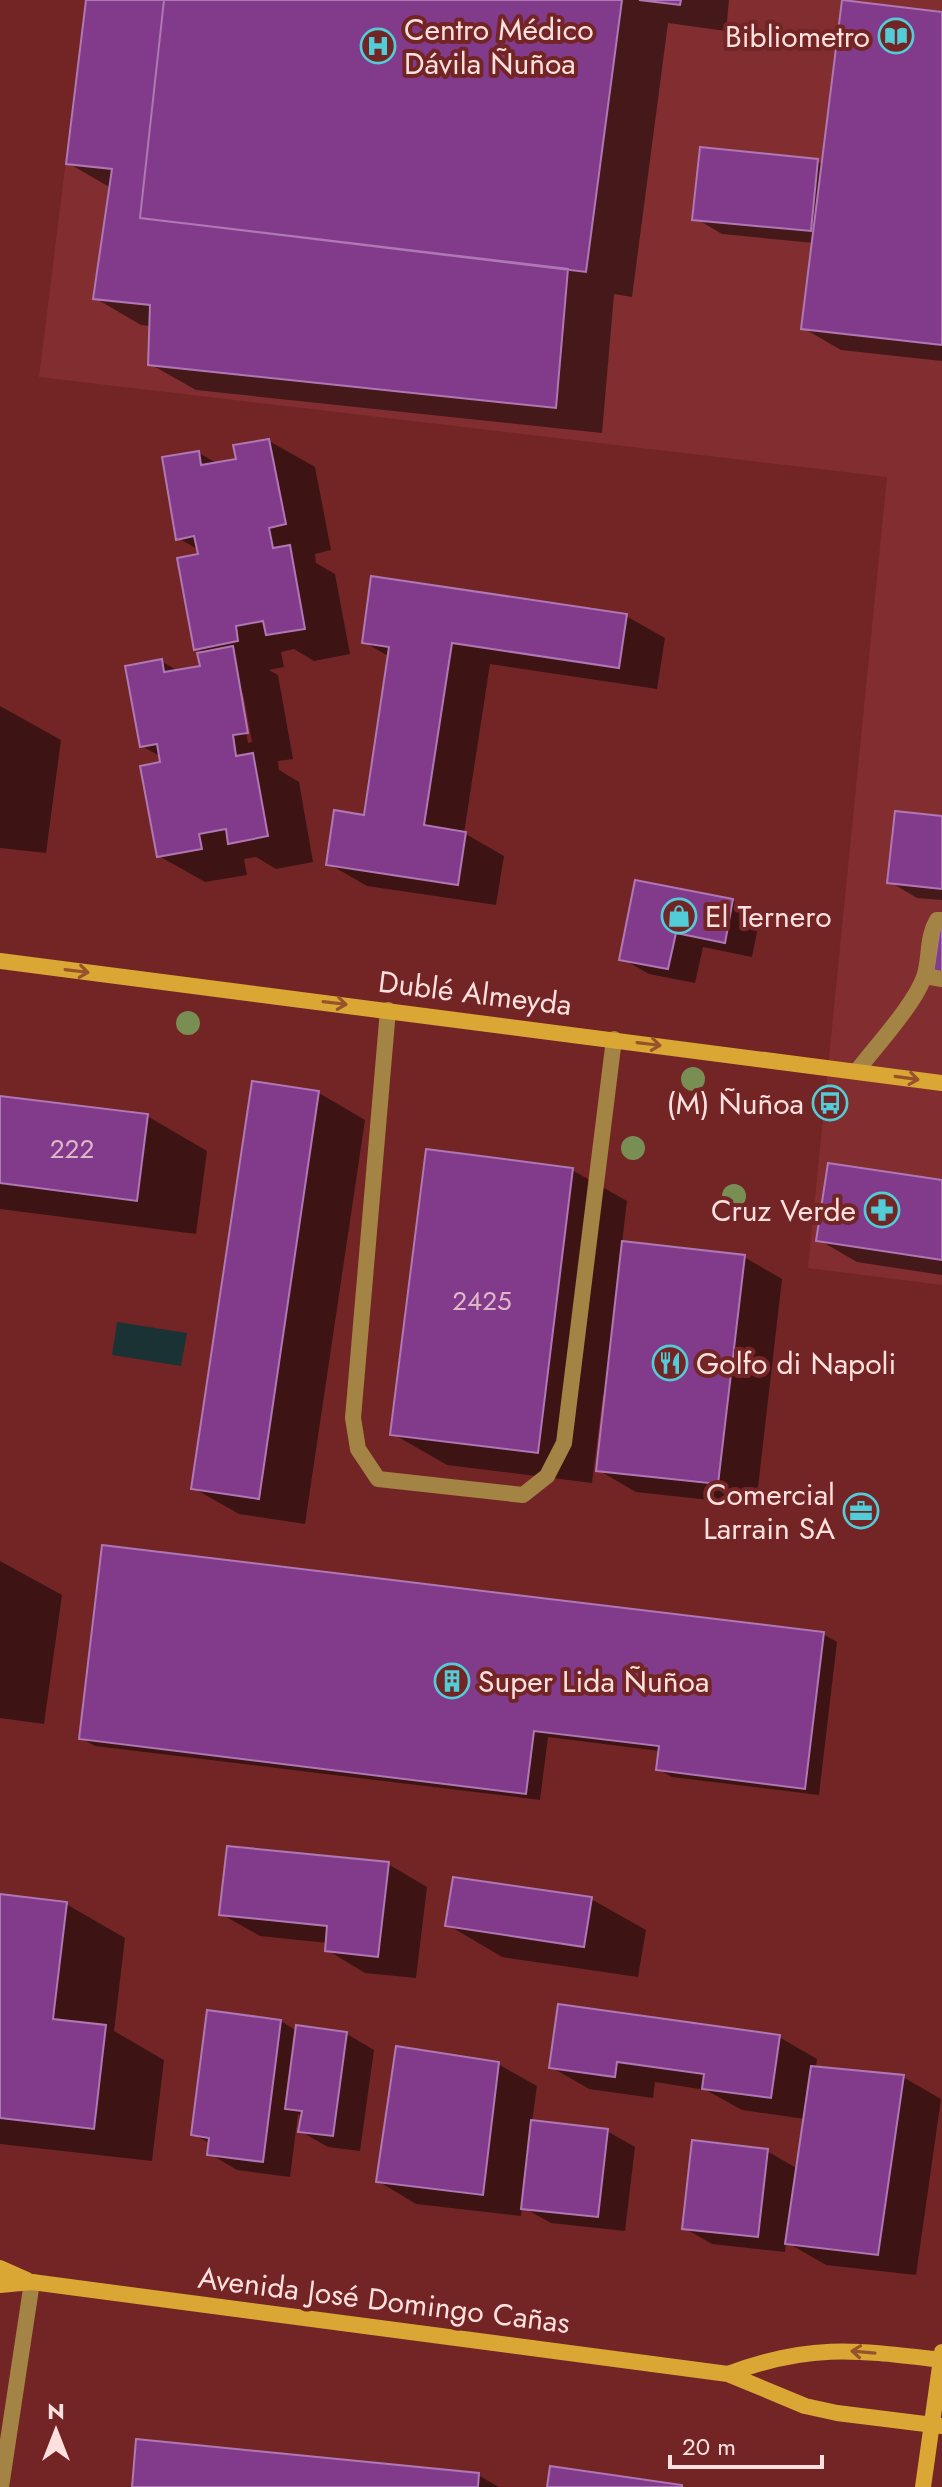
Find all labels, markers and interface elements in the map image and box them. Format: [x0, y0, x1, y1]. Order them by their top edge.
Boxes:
place label: Centro Médico Dávila Ñuñoa [404, 8, 594, 85]
place label: Bibliometro [725, 15, 870, 58]
library icon: Bibliometro [877, 17, 915, 55]
hospital icon: Centro Médico Dávila Ñuñoa [359, 27, 397, 65]
place label: El Ternero [705, 895, 832, 938]
shop icon: El Ternero [660, 897, 698, 935]
street label: Dublé Almeyda [376, 960, 574, 1026]
one-way arrow [64, 964, 90, 979]
one-way arrow [321, 996, 348, 1011]
one-way arrow [636, 1037, 661, 1052]
one-way arrow [893, 1071, 919, 1086]
place label: (M) Ñuñoa [667, 1082, 804, 1125]
bus stop icon: (M) Ñuñoa [811, 1084, 849, 1122]
house number: 222 [50, 1130, 94, 1168]
place label: Cruz Verde [711, 1189, 856, 1232]
pharmacy icon: Cruz Verde [863, 1191, 901, 1229]
house number: 2425 [452, 1282, 512, 1320]
place label: Golfo di Napoli [696, 1342, 896, 1385]
restaurant icon: Golfo di Napoli [651, 1344, 689, 1382]
place label: Comercial Larrain SA [703, 1473, 835, 1550]
office icon: Comercial Larrain SA [842, 1492, 880, 1530]
place label: Super Lida Ñuñoa [478, 1660, 709, 1703]
building icon: Super Lida Ñuñoa [433, 1662, 471, 1700]
street label: Avenida José Domingo Cañas [196, 2256, 572, 2344]
one-way arrow [850, 2344, 877, 2359]
north arrow [16, 2391, 96, 2471]
text: N [47, 2395, 65, 2427]
scale bar [670, 2419, 822, 2469]
text: 20 m [682, 2429, 736, 2464]

